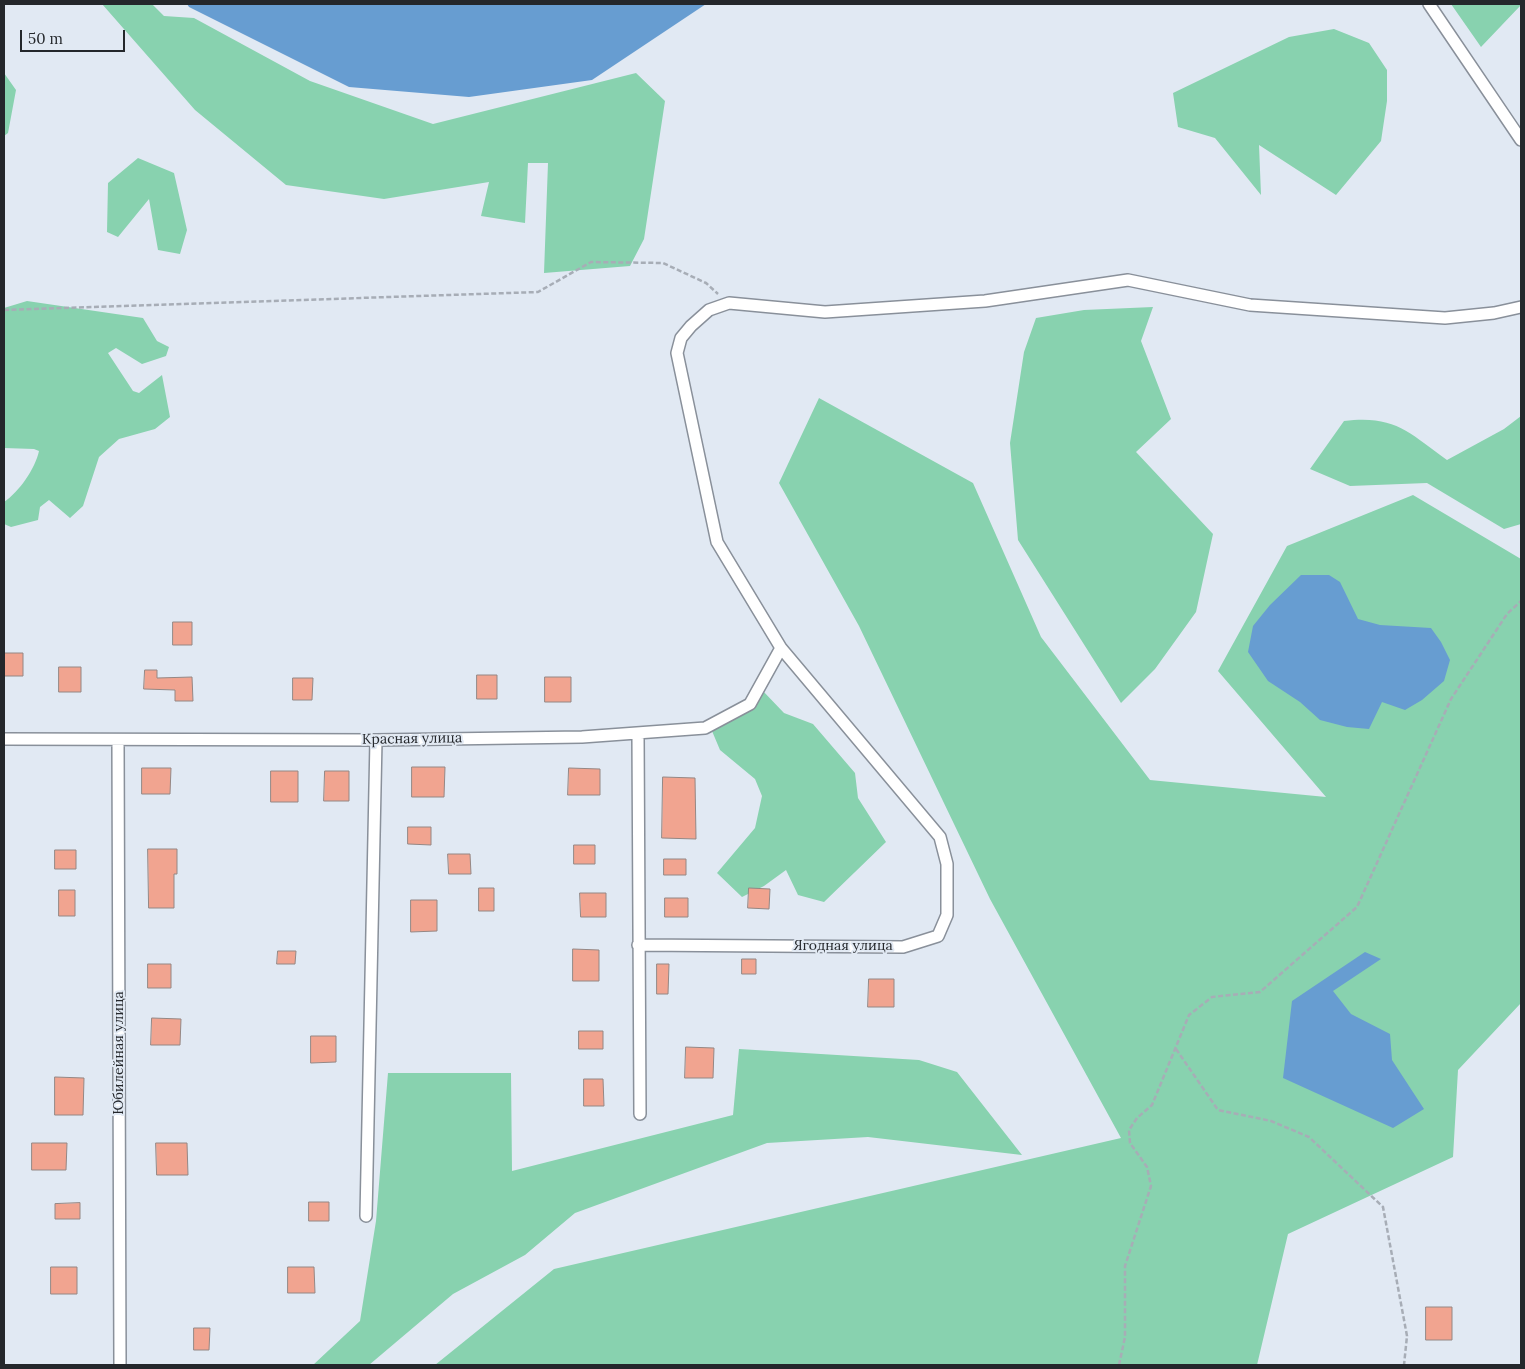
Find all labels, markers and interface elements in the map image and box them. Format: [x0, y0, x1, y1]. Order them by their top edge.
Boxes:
scale bar [22, 20, 128, 52]
text: 50 m [28, 29, 63, 48]
street label: Красная улица [362, 730, 462, 748]
street label: Ягодная улица [793, 938, 893, 954]
street label: Юбилейная улица [111, 991, 127, 1115]

